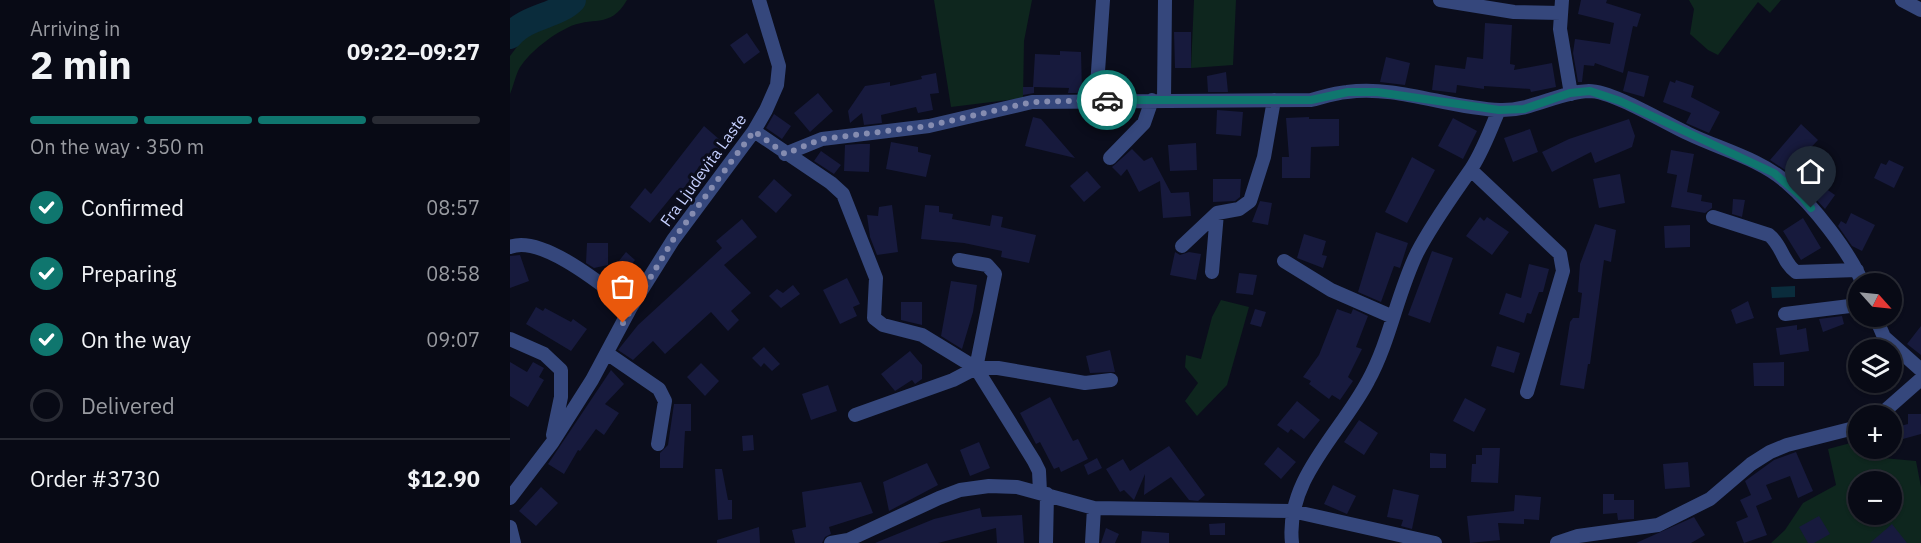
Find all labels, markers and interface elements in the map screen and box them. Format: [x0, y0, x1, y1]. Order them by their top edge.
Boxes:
text: Arriving in [30, 15, 120, 42]
text: 09:22–09:27 [347, 37, 480, 66]
text: 2 min [30, 39, 132, 90]
courier [1077, 70, 1137, 130]
icon: car [1091, 84, 1124, 117]
street label: Fra Ljudevita Laste [655, 110, 751, 230]
text: On the way · 350 m [30, 133, 204, 160]
pin [1785, 146, 1836, 208]
icon: home [1794, 155, 1827, 188]
icon: check [30, 191, 63, 224]
text: Confirmed [81, 193, 184, 222]
text: 08:57 [426, 194, 480, 221]
icon: check [30, 257, 63, 290]
text: Preparing [81, 259, 176, 288]
text: 08:58 [426, 260, 480, 287]
pin [597, 261, 648, 323]
icon: bag [606, 270, 639, 303]
north arrow [1848, 273, 1902, 327]
map controls [1848, 273, 1902, 525]
icon: check [30, 323, 63, 356]
text: On the way [81, 325, 191, 354]
text: 09:07 [426, 326, 480, 353]
button: layers [1848, 339, 1902, 393]
text: Delivered [81, 391, 175, 420]
button: + [1848, 405, 1902, 459]
text: Order #3730 [30, 464, 160, 493]
text: $12.90 [407, 464, 480, 493]
button: − [1848, 471, 1902, 525]

